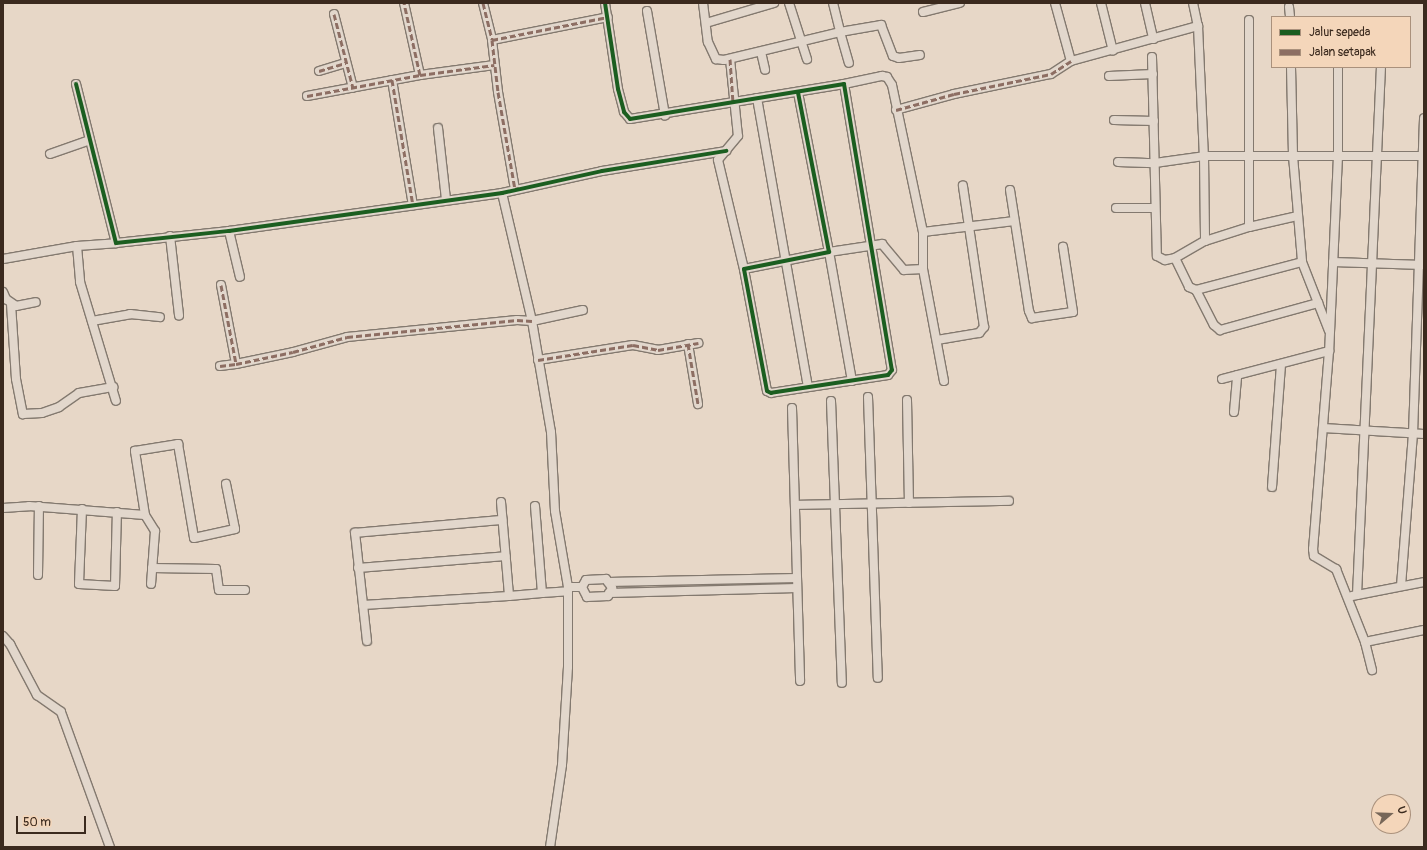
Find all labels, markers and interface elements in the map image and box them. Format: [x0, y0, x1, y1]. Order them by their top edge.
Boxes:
legend [1271, 16, 1411, 68]
text: Jalur sepeda [1309, 25, 1370, 40]
text: Jalan setapak [1309, 45, 1376, 60]
north arrow [1371, 794, 1411, 834]
text: U [1395, 805, 1409, 816]
scale bar [18, 808, 88, 834]
text: 50 m [23, 815, 51, 830]

